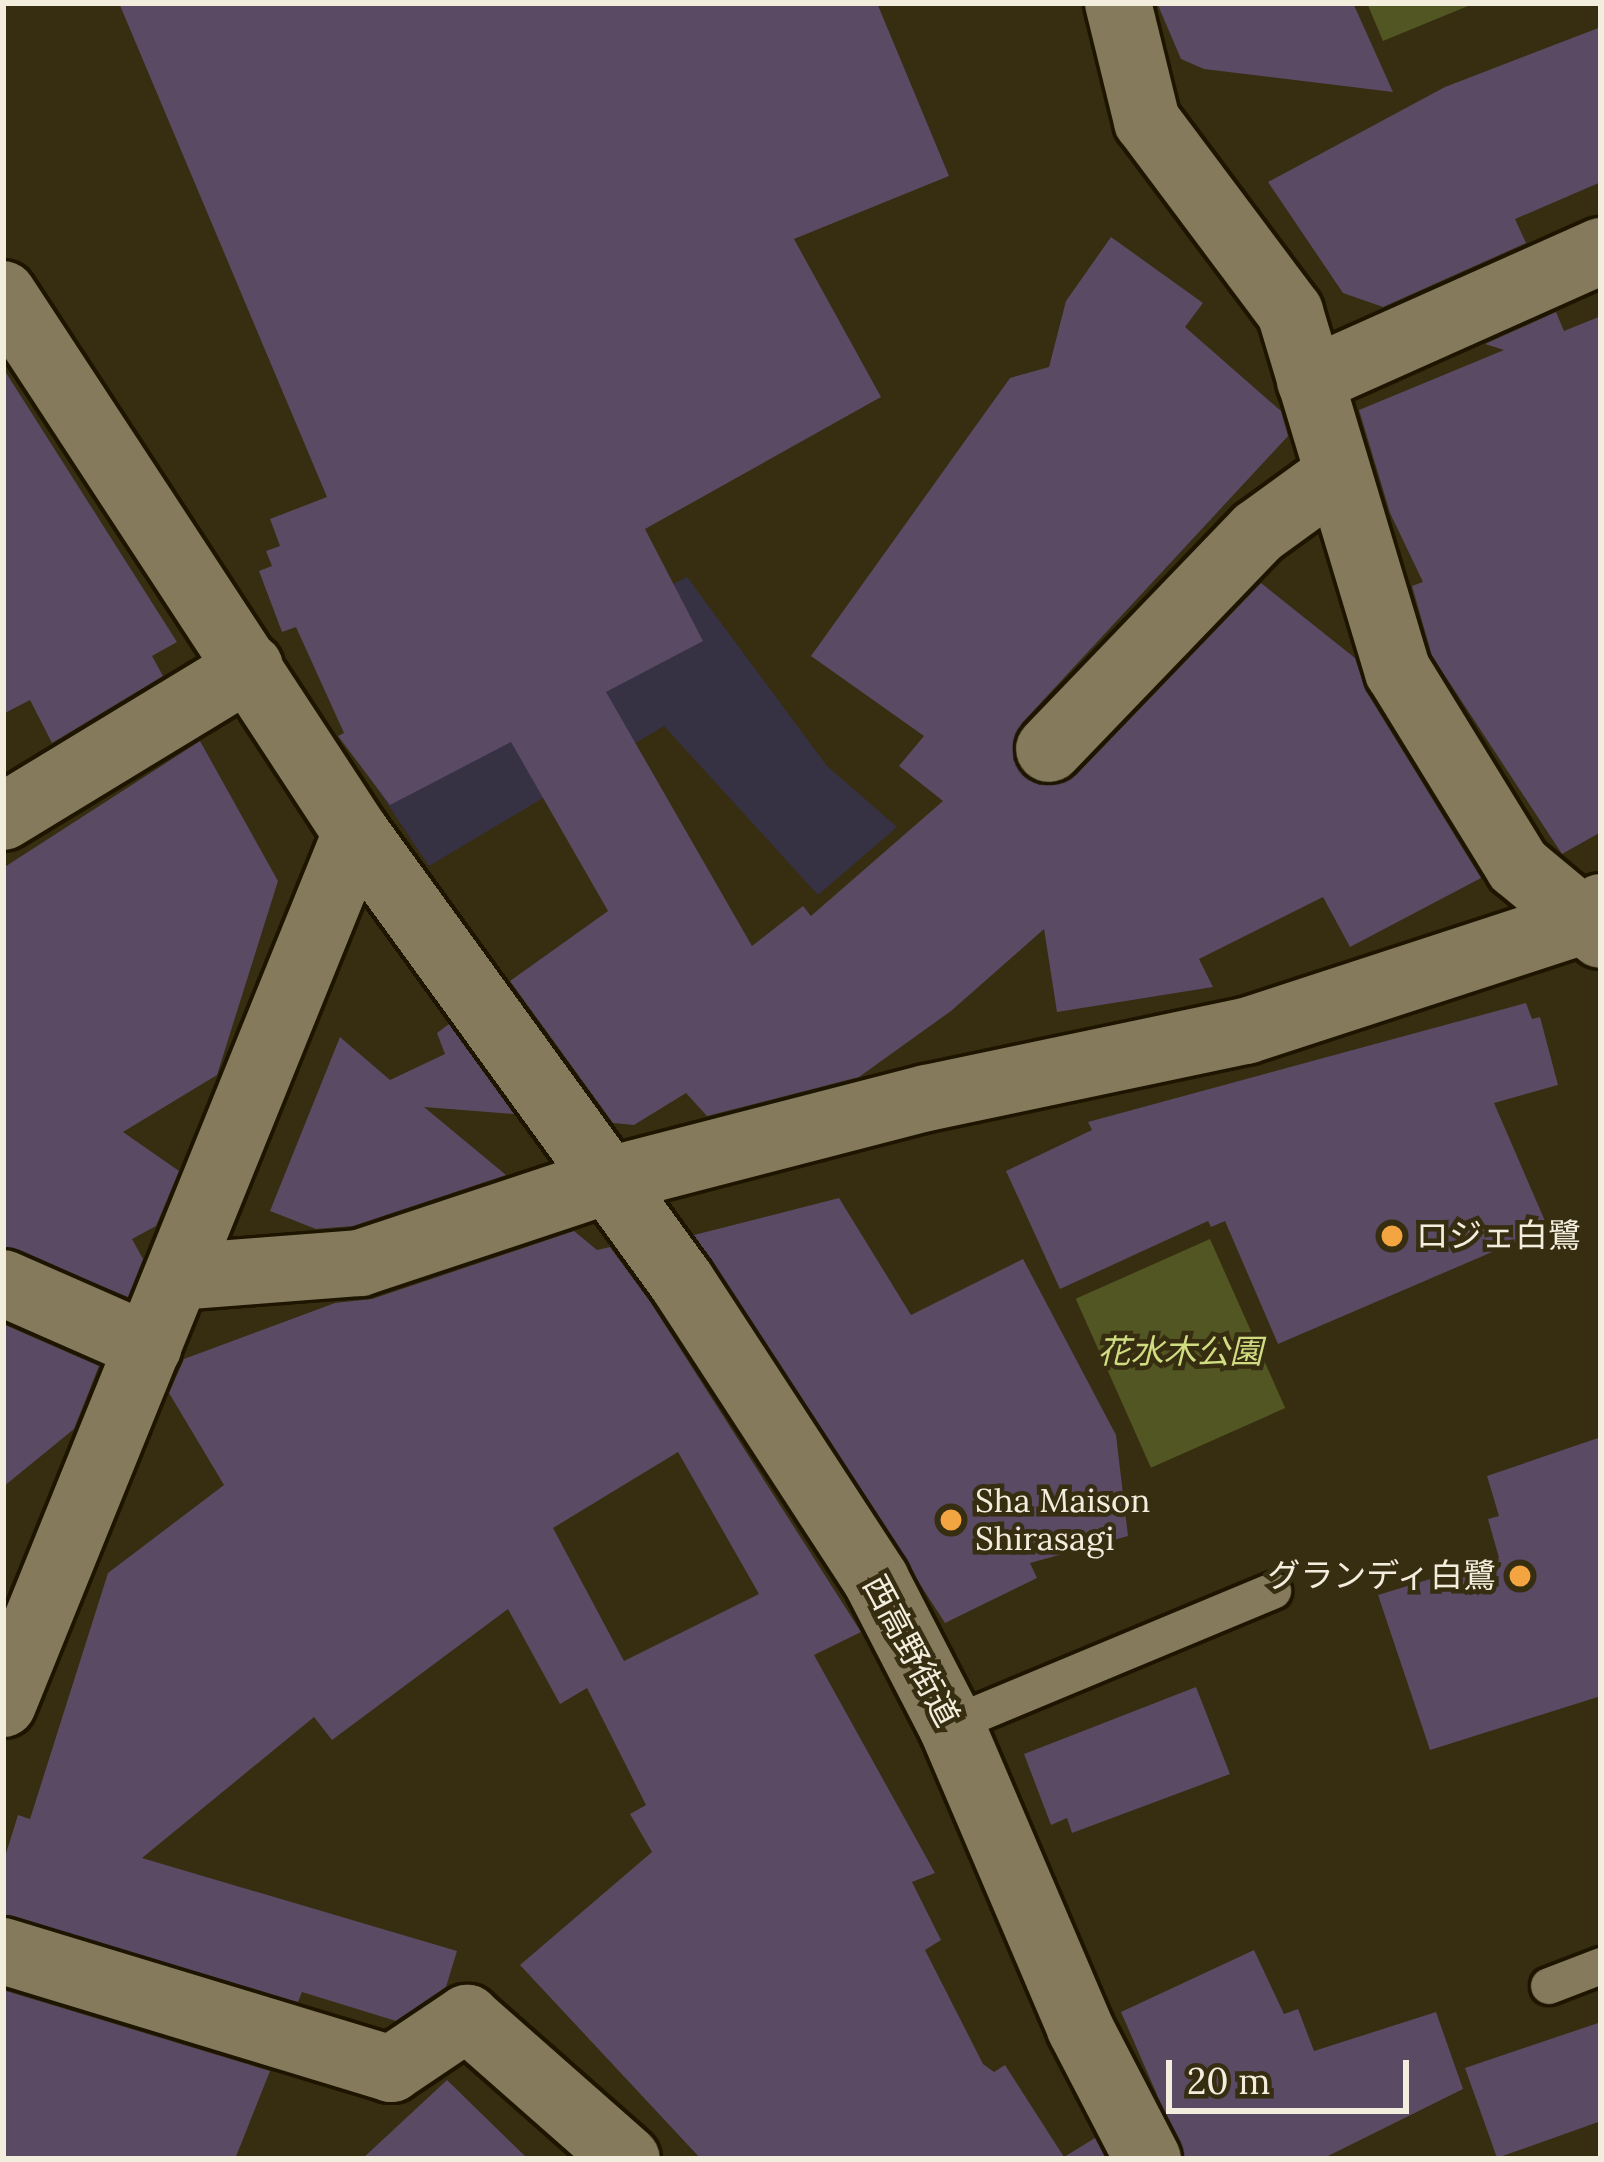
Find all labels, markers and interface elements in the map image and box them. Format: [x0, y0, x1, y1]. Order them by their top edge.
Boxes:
place label: ロジェ白鷺 [1416, 1216, 1581, 1256]
marker: ロジェ白鷺 [1379, 1223, 1405, 1249]
park label: 花水木公園 [1098, 1332, 1262, 1372]
place label: Sha Maison Shirasagi [975, 1481, 1150, 1559]
marker: Sha Maison Shirasagi [938, 1507, 964, 1533]
place label: グランディ白鷺 [1265, 1556, 1496, 1596]
marker: グランディ白鷺 [1507, 1563, 1533, 1589]
street label: 西高野街道 [855, 1569, 967, 1733]
scale bar [1172, 2036, 1415, 2110]
text: 20 m [1187, 2058, 1270, 2104]

